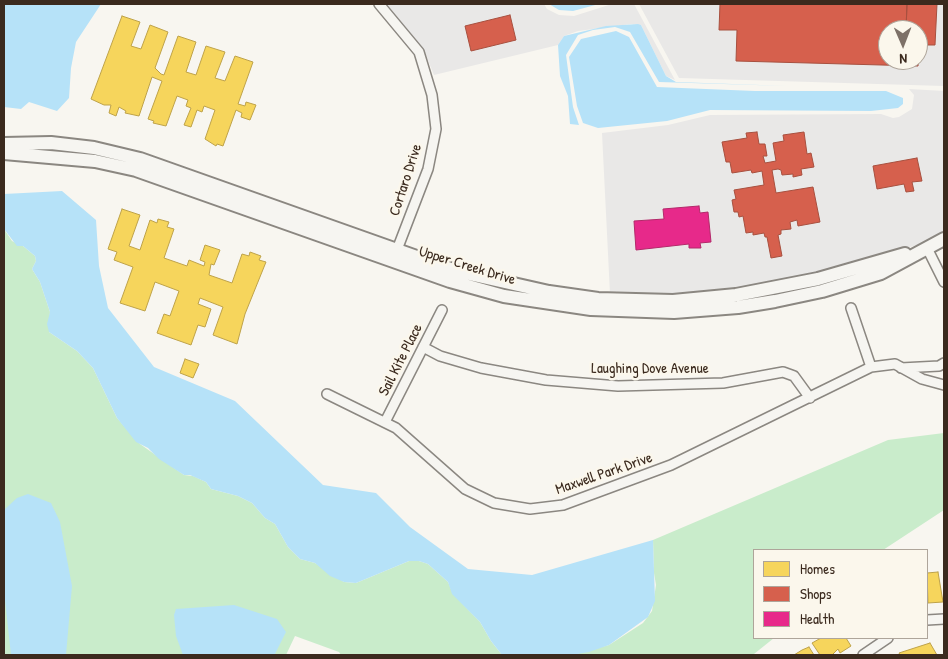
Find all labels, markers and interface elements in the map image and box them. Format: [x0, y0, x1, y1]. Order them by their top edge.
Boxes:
north arrow [878, 20, 928, 70]
text: N [899, 50, 907, 69]
street label: Cortaro Drive [386, 142, 426, 218]
street label: Upper Creek Drive [416, 243, 518, 289]
street label: Sail Kite Place [375, 321, 427, 399]
street label: Laughing Dove Avenue [591, 360, 709, 378]
street label: Maxwell Park Drive [553, 449, 655, 499]
legend [753, 549, 928, 639]
text: Homes [800, 558, 835, 579]
text: Shops [800, 583, 831, 604]
text: Health [800, 608, 834, 629]

